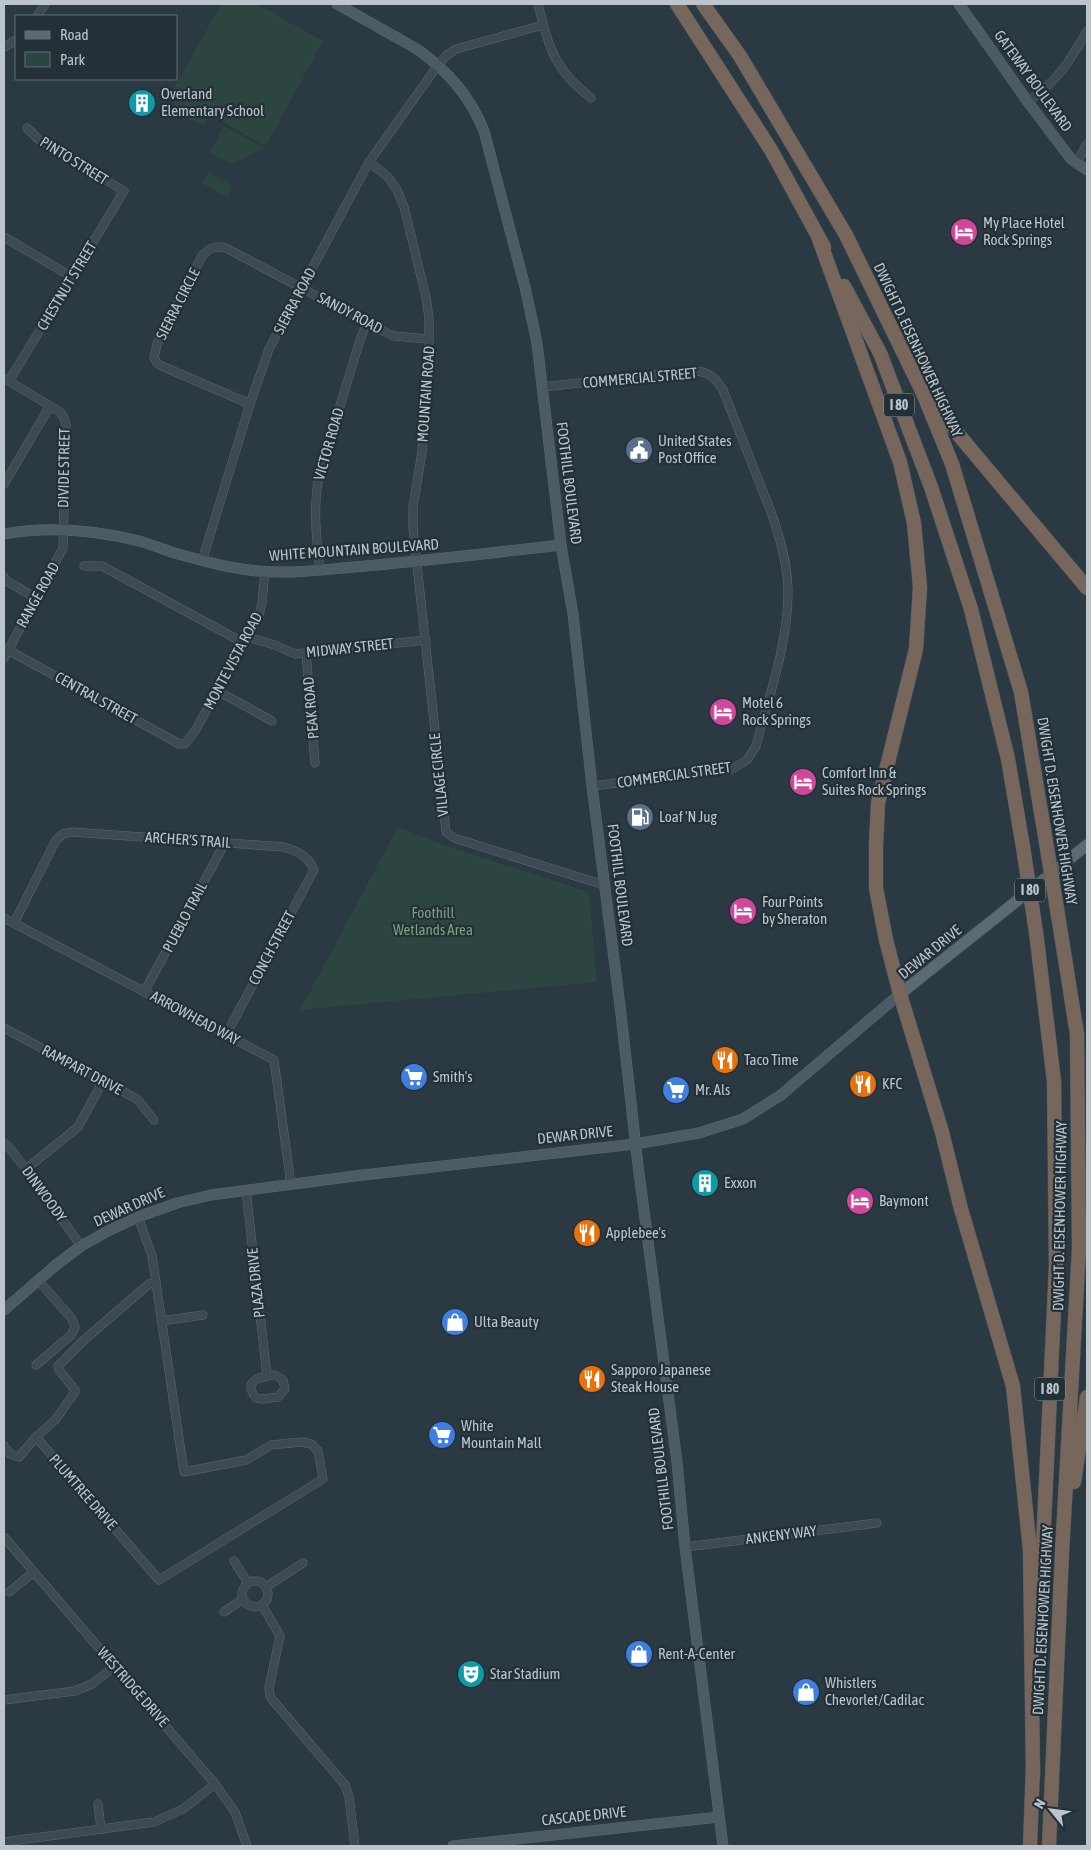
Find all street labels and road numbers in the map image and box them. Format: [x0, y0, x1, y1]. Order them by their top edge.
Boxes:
street label: GATEWAY BOULEVARD [991, 27, 1076, 135]
street label: PINTO STREET [37, 133, 112, 188]
street label: CHESTNUT STREET [33, 238, 100, 333]
street label: DWIGHT D. EISENHOWER HIGHWAY [871, 260, 966, 440]
street label: SIERRA CIRCLE [152, 265, 203, 342]
street label: SIERRA ROAD [270, 265, 319, 337]
street label: SANDY ROAD [315, 288, 386, 337]
street label: MOUNTAIN ROAD [414, 345, 437, 443]
street label: COMMERCIAL STREET [582, 364, 698, 391]
road number: I 80 [884, 394, 914, 416]
street label: VICTOR ROAD [310, 406, 347, 482]
street label: FOOTHILL BOULEVARD [554, 421, 585, 545]
street label: DIVIDE STREET [54, 427, 73, 508]
street label: WHITE MOUNTAIN BOULEVARD [268, 535, 439, 564]
street label: RANGE ROAD [13, 559, 62, 630]
street label: MONTE VISTA ROAD [200, 609, 265, 712]
street label: MIDWAY STREET [305, 634, 395, 661]
street label: CENTRAL STREET [52, 668, 141, 727]
street label: PEAK ROAD [299, 676, 322, 740]
street label: DWIGHT D. EISENHOWER HIGHWAY [1034, 716, 1081, 906]
street label: VILLAGE CIRCLE [426, 732, 451, 817]
street label: COMMERCIAL STREET [616, 758, 732, 791]
street label: FOOTHILL BOULEVARD [605, 823, 636, 947]
street label: ARCHER'S TRAIL [145, 828, 232, 851]
road number: I 80 [1015, 878, 1045, 902]
street label: PUEBLO TRAIL [159, 879, 210, 955]
street label: CONCH STREET [245, 908, 298, 988]
street label: DEWAR DRIVE [895, 921, 965, 982]
street label: ARROWHEAD WAY [148, 987, 243, 1048]
street label: RAMPART DRIVE [39, 1041, 126, 1098]
street label: DWIGHT D. EISENHOWER HIGHWAY [1049, 1121, 1070, 1311]
street label: DEWAR DRIVE [536, 1122, 614, 1147]
street label: DINWOODY [19, 1163, 70, 1225]
street label: DEWAR DRIVE [91, 1183, 167, 1230]
street label: PLAZA DRIVE [243, 1247, 268, 1319]
road number: I 80 [1035, 1378, 1065, 1400]
street label: FOOTHILL BOULEVARD [645, 1407, 676, 1531]
street label: PLUMTREE DRIVE [46, 1450, 121, 1533]
street label: ANKENY WAY [744, 1522, 818, 1547]
street label: DWIGHT D. EISENHOWER HIGHWAY [1029, 1524, 1056, 1715]
street label: WESTRIDGE DRIVE [94, 1643, 173, 1730]
street label: CASCADE DRIVE [541, 1803, 628, 1828]

